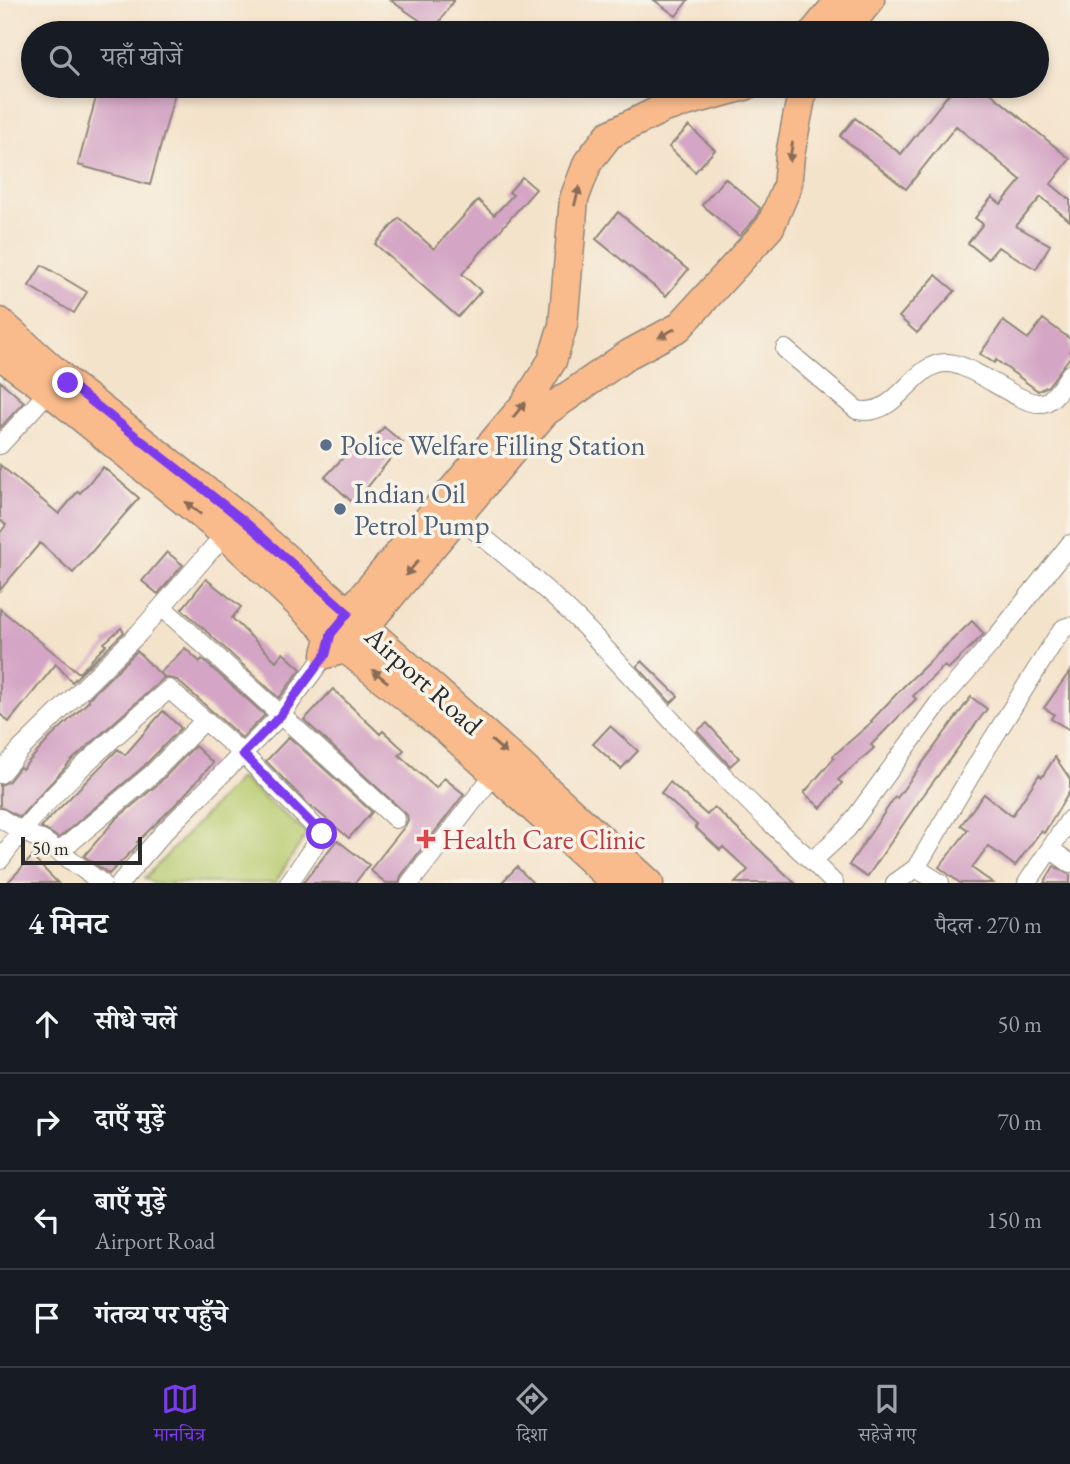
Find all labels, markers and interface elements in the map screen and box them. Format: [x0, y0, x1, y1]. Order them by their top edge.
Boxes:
search box [21, 21, 1049, 98]
text: यहाँ खोजें [101, 39, 182, 73]
icon: search [45, 41, 83, 79]
one-way arrow [785, 141, 796, 163]
one-way arrow [572, 184, 583, 206]
one-way arrow [657, 328, 677, 339]
route end [52, 367, 83, 398]
one-way arrow [511, 402, 526, 419]
place label: Police Welfare Filling Station [340, 427, 646, 463]
marker: Police Welfare Filling Station [318, 437, 334, 453]
place label: Indian Oil Petrol Pump [354, 475, 489, 543]
marker: Indian Oil Petrol Pump [332, 501, 348, 517]
one-way arrow [184, 502, 202, 516]
one-way arrow [405, 559, 420, 576]
street label: Airport Road [357, 617, 491, 743]
one-way arrow [372, 669, 390, 684]
one-way arrow [491, 739, 508, 754]
route start [306, 818, 337, 849]
place label: Health Care Clinic [442, 821, 646, 857]
marker: Health Care Clinic [416, 829, 436, 849]
scale bar [21, 834, 142, 866]
text: 50 m [32, 836, 69, 861]
text: 4 मिनट [28, 904, 108, 943]
text: पैदल · 270 m [935, 910, 1042, 940]
text: सीधे चलें [95, 1003, 177, 1037]
icon: ahead [28, 1005, 66, 1043]
text: 50 m [997, 1009, 1042, 1039]
text: दाएँ मुड़ें [95, 1101, 165, 1135]
icon: right [28, 1103, 66, 1141]
text: 70 m [997, 1107, 1042, 1137]
text: बाएँ मुड़ें [95, 1184, 166, 1218]
icon: left [28, 1201, 66, 1239]
text: 150 m [986, 1205, 1042, 1235]
text: Airport Road [95, 1226, 215, 1256]
text: गंतव्य पर पहुँचे [95, 1297, 228, 1331]
icon: arrive [28, 1299, 66, 1337]
tab: मानचित्र [154, 1380, 205, 1453]
tab: दिशा [513, 1380, 551, 1453]
tab: सहेजे गए [858, 1380, 916, 1453]

